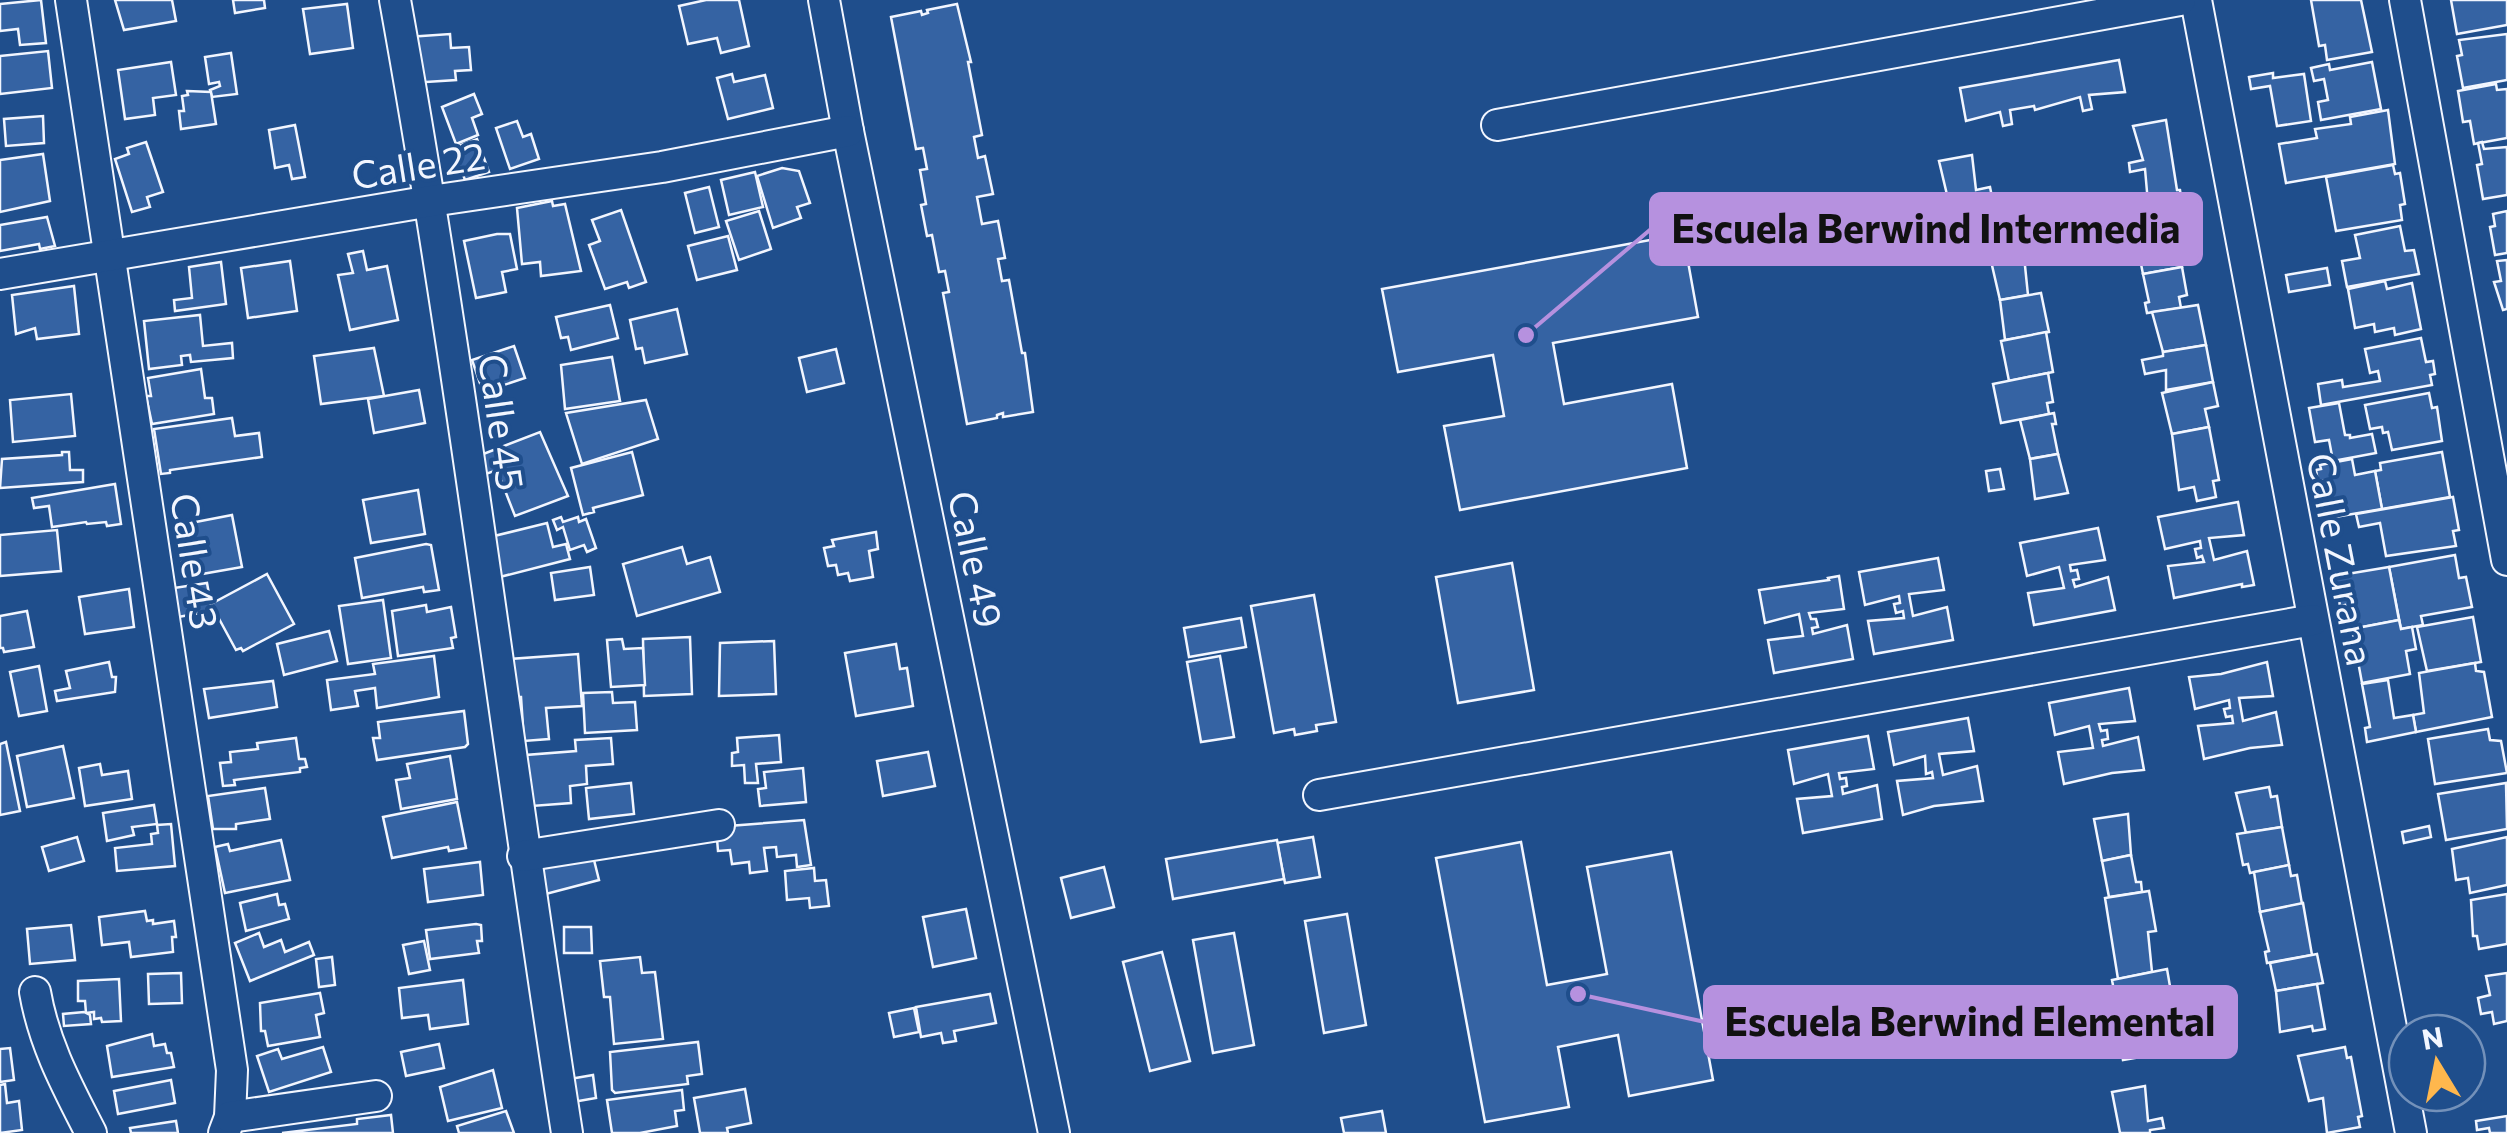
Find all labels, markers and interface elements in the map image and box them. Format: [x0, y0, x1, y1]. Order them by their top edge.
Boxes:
street label: Calle 22 [348, 130, 488, 198]
callout: Escuela Berwind Intermedia [1651, 194, 2201, 264]
text: Escuela Berwind Intermedia [1671, 202, 2181, 251]
street label: Calle 45 [470, 351, 536, 493]
street label: Calle Zurana [2298, 449, 2386, 669]
street label: Calle 49 [940, 486, 1014, 632]
street label: Calle 43 [162, 490, 230, 632]
callout: Escuela Berwind Elemental [1705, 987, 2236, 1057]
text: Escuela Berwind Elemental [1724, 995, 2216, 1044]
north arrow [2387, 1013, 2487, 1113]
text: N [2419, 1019, 2446, 1056]

